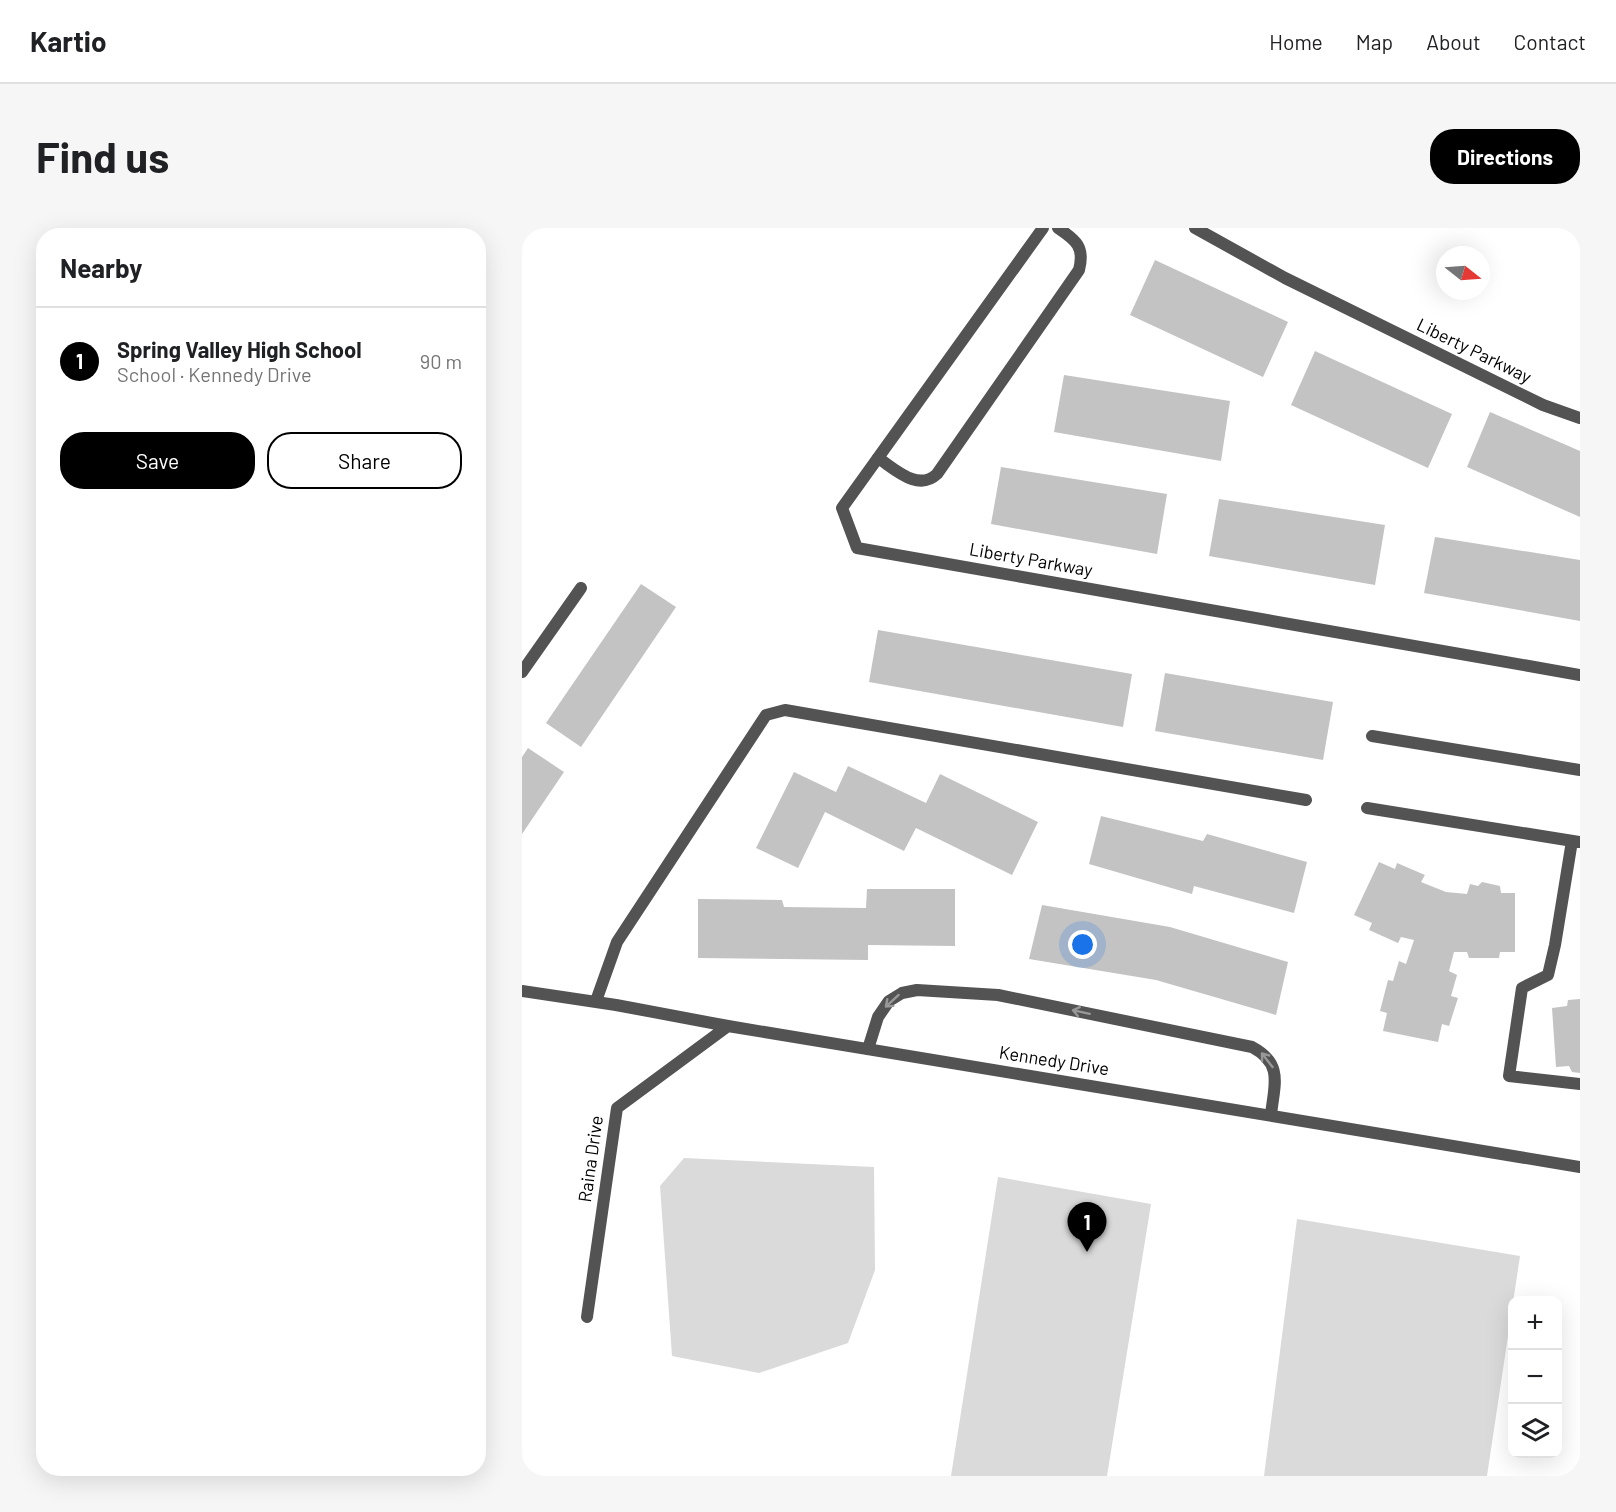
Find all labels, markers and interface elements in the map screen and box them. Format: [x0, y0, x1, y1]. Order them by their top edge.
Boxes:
text: Kartio [30, 24, 107, 58]
text: Home [1269, 29, 1323, 54]
text: Map [1356, 29, 1393, 54]
text: About [1426, 29, 1481, 54]
text: Contact [1514, 29, 1586, 54]
button: Directions [1430, 129, 1580, 184]
text: Find us [36, 131, 169, 181]
north arrow [1436, 246, 1490, 300]
text: Nearby [60, 252, 142, 283]
street label: Liberty Parkway [1413, 313, 1535, 387]
text: Spring Valley High School [117, 336, 362, 362]
text: 1 [76, 349, 83, 373]
text: 90 m [420, 349, 462, 373]
text: School · Kennedy Drive [117, 362, 312, 386]
button: Save [60, 432, 255, 489]
button: Share [267, 432, 462, 489]
street label: Liberty Parkway [968, 537, 1095, 581]
your location [1068, 930, 1097, 959]
one-way arrow [885, 994, 900, 1008]
one-way arrow [1072, 1006, 1092, 1017]
street label: Kennedy Drive [998, 1040, 1111, 1080]
one-way arrow [1261, 1052, 1274, 1068]
street label: Raina Drive [573, 1114, 607, 1204]
pin: 1 [1068, 1202, 1106, 1252]
map controls [1508, 1296, 1562, 1458]
button: + [1508, 1296, 1562, 1350]
button: − [1508, 1350, 1562, 1404]
button: layers [1508, 1404, 1562, 1458]

